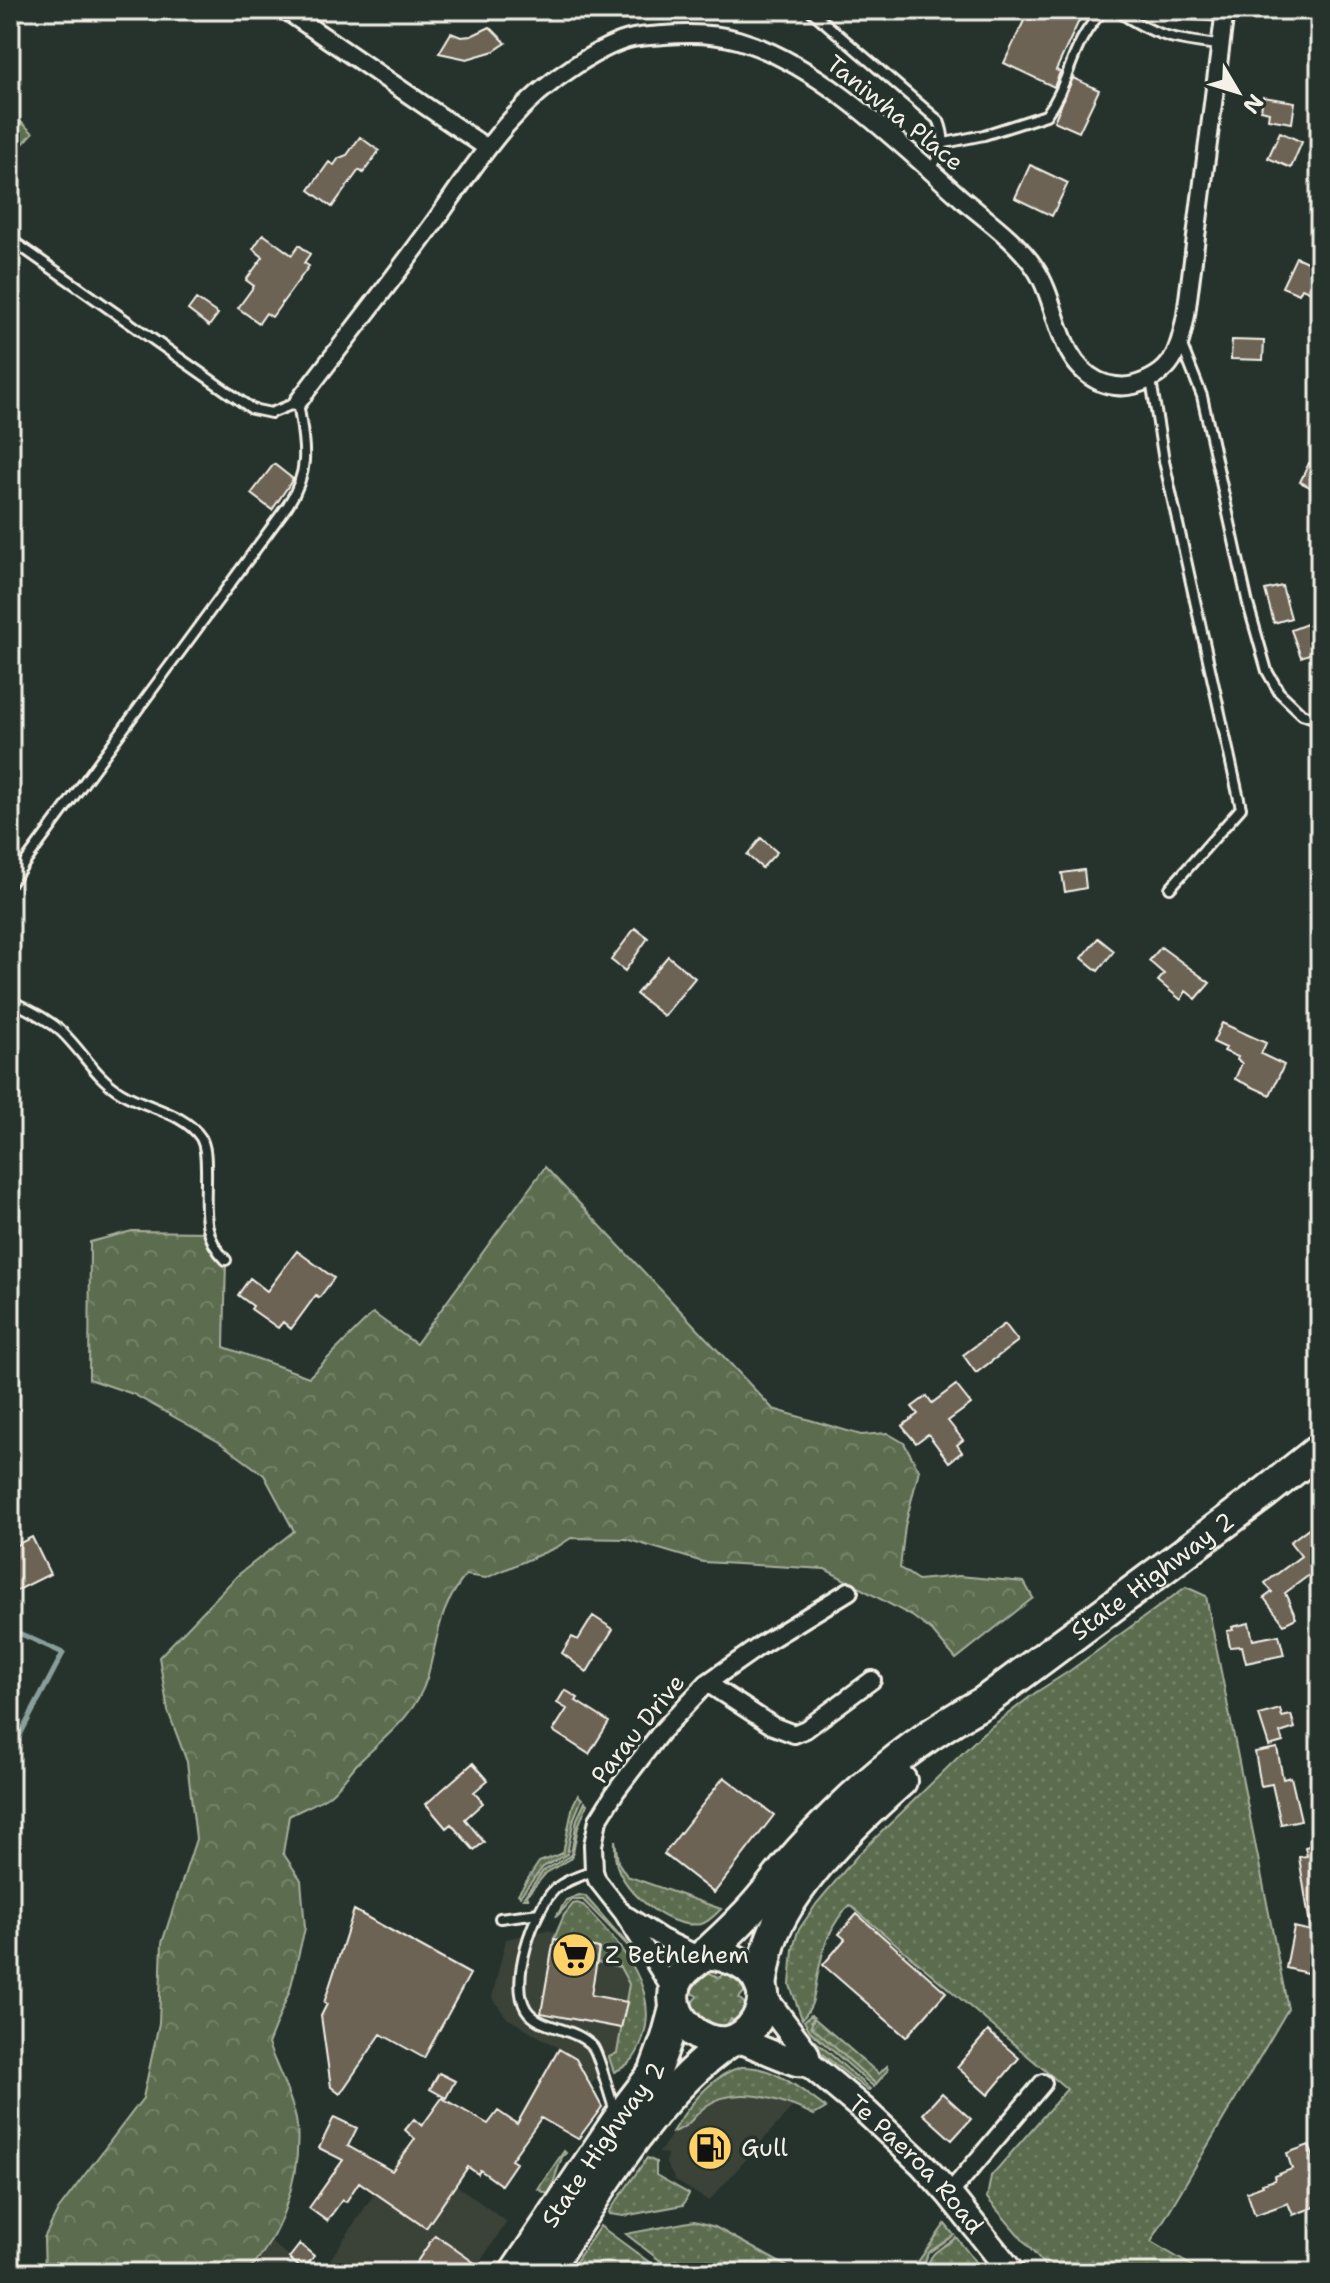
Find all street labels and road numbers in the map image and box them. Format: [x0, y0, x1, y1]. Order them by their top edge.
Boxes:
street label: Taniwha Place [820, 48, 970, 178]
street label: State Highway 2 [1064, 1505, 1241, 1648]
street label: Parau Drive [584, 1667, 692, 1791]
street label: State Highway 2 [534, 2058, 673, 2234]
street label: Te Paeroa Road [842, 2088, 991, 2241]

